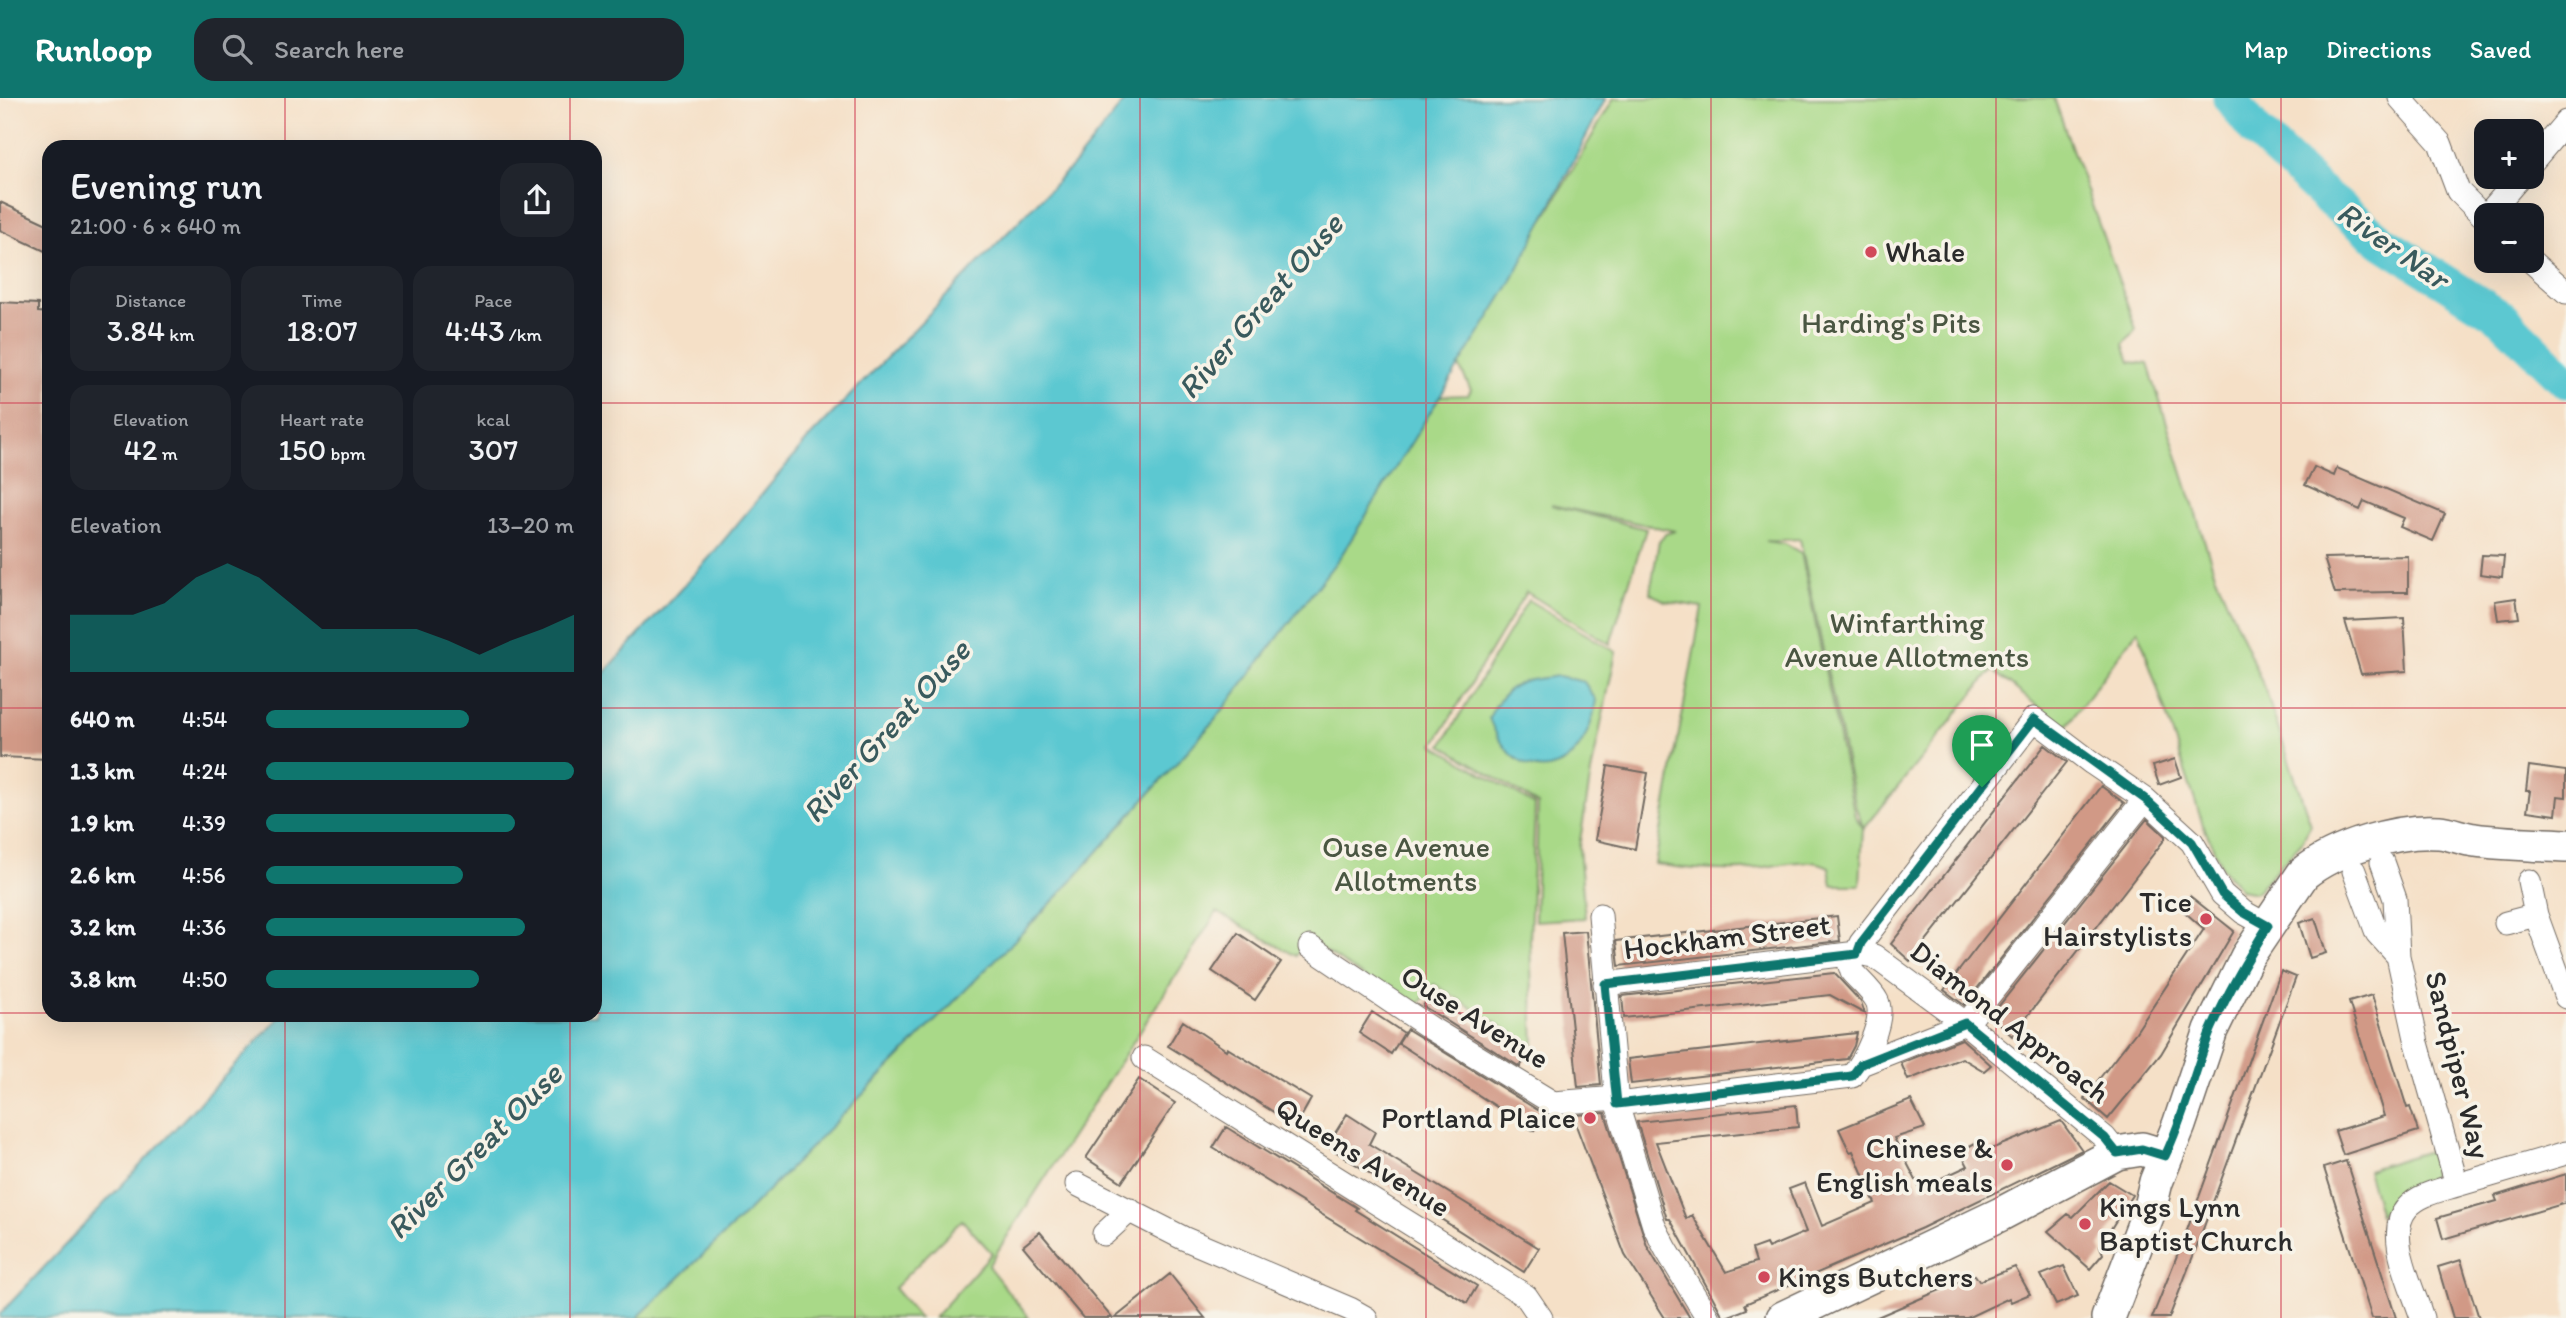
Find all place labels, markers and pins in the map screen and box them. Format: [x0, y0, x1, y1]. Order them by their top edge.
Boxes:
place label: Whale [1885, 233, 1965, 270]
marker: Whale [1863, 244, 1879, 260]
pin [1952, 715, 2012, 787]
place label: Tice Hairstylists [2043, 883, 2192, 954]
marker: Tice Hairstylists [2198, 911, 2214, 927]
place label: Portland Plaice [1381, 1099, 1576, 1136]
marker: Portland Plaice [1582, 1110, 1598, 1126]
place label: Chinese & English meals [1816, 1129, 1993, 1200]
marker: Chinese & English meals [1999, 1157, 2015, 1173]
place label: Kings Lynn Baptist Church [2099, 1188, 2293, 1259]
marker: Kings Lynn Baptist Church [2077, 1216, 2093, 1232]
place label: Kings Butchers [1778, 1258, 1973, 1295]
marker: Kings Butchers [1756, 1269, 1772, 1285]

